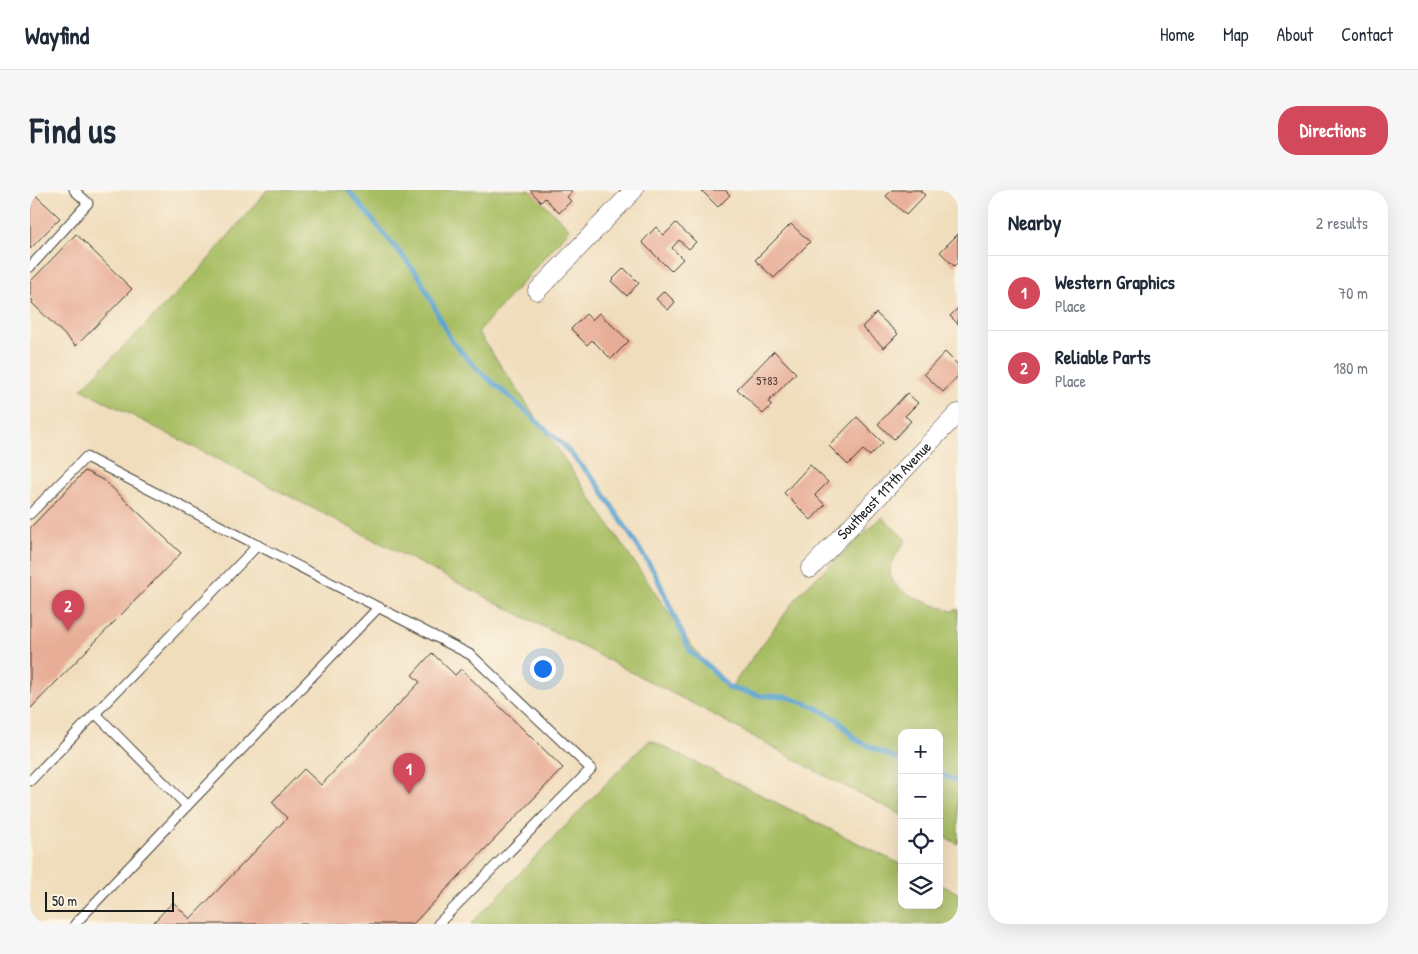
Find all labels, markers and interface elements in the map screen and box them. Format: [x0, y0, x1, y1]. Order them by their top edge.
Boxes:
text: Wayfind [25, 19, 89, 51]
text: Home [1160, 22, 1195, 47]
text: Map [1223, 22, 1248, 47]
text: About [1276, 22, 1313, 47]
text: Contact [1341, 22, 1393, 47]
button: Directions [1278, 106, 1388, 155]
text: Find us [30, 107, 116, 154]
text: Nearby [1008, 208, 1061, 237]
text: 2 results [1316, 212, 1368, 234]
text: Western Graphics [1055, 269, 1175, 295]
text: 1 [1021, 282, 1027, 304]
text: 70 m [1338, 282, 1368, 304]
text: Place [1055, 295, 1086, 317]
text: Reliable Parts [1055, 344, 1151, 370]
text: 2 [1020, 357, 1028, 379]
text: 180 m [1334, 357, 1368, 379]
text: Place [1055, 370, 1086, 392]
house number: 5783 [756, 372, 778, 389]
street label: Southeast 117th Avenue [832, 437, 936, 544]
pin: 2 [52, 590, 84, 631]
your location [530, 656, 556, 682]
map controls [898, 729, 943, 909]
button: + [898, 729, 943, 774]
pin: 1 [393, 753, 425, 794]
button: − [898, 774, 943, 819]
button: locate [898, 819, 943, 864]
button: layers [898, 864, 943, 909]
scale bar [45, 889, 174, 912]
text: 50 m [52, 891, 77, 910]

